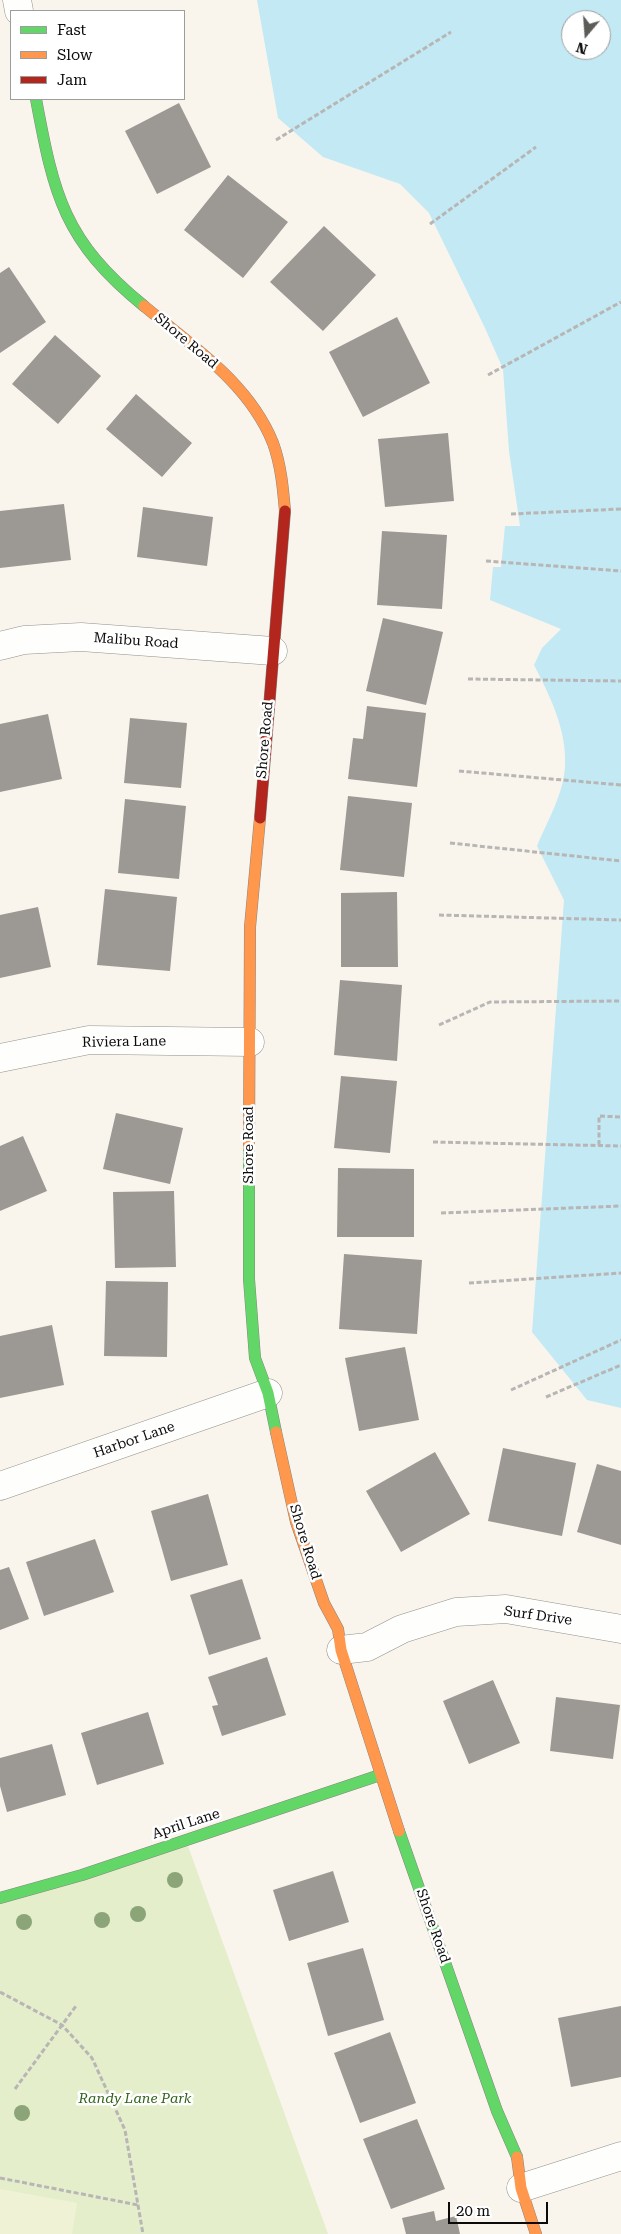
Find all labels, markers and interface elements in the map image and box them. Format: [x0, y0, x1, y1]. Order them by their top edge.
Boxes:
legend [10, 10, 185, 100]
north arrow [561, 10, 611, 60]
text: Fast [57, 21, 86, 39]
text: N [574, 39, 589, 58]
text: Slow [57, 46, 92, 64]
text: Jam [57, 71, 87, 89]
street label: Shore Road [151, 310, 221, 372]
street label: Malibu Road [93, 630, 179, 652]
street label: Shore Road [253, 701, 277, 779]
street label: Riviera Lane [82, 1033, 166, 1051]
street label: Shore Road [241, 1106, 257, 1184]
street label: Harbor Lane [91, 1418, 177, 1462]
street label: Shore Road [286, 1502, 324, 1582]
street label: Surf Drive [503, 1603, 573, 1629]
street label: April Lane [150, 1805, 222, 1843]
street label: Shore Road [412, 1887, 454, 1965]
park label: Randy Lane Park [79, 2091, 191, 2107]
scale bar [451, 2192, 551, 2224]
text: 20 m [456, 2202, 490, 2220]

